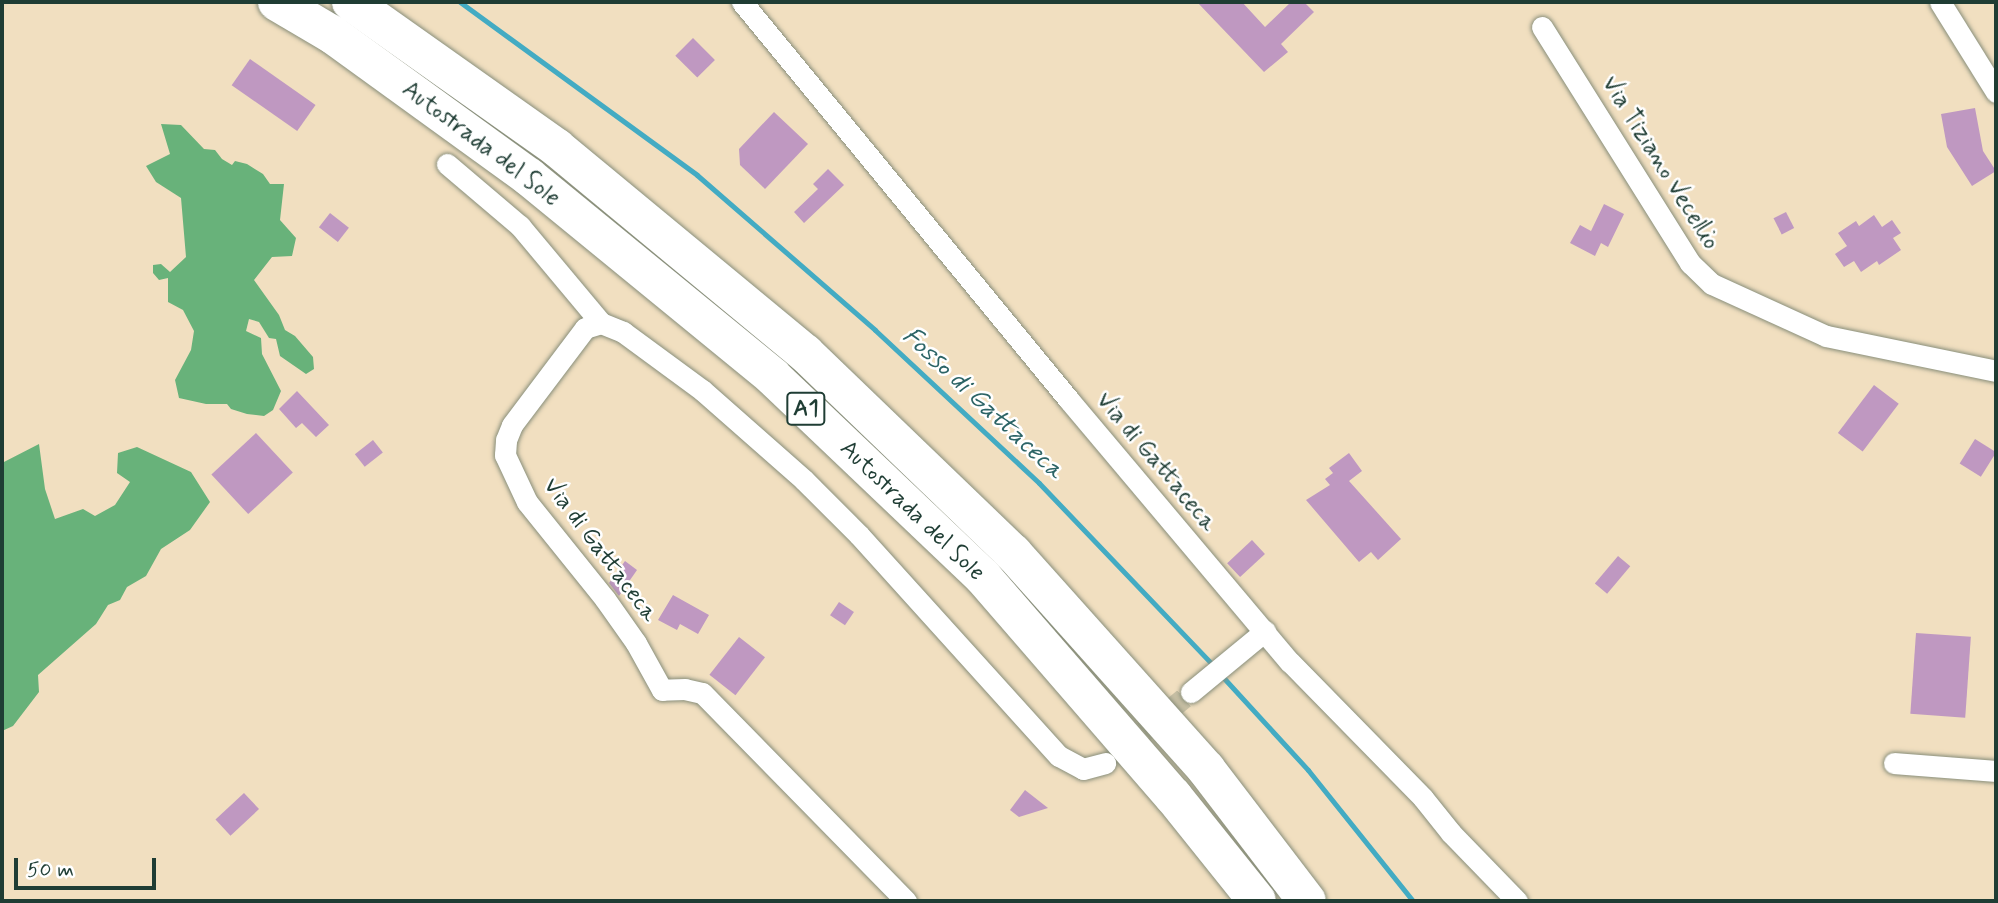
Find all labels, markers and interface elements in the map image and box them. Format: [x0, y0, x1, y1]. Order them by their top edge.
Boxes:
street label: Via Tiziano Vecellio [1595, 70, 1725, 256]
street label: Autostrada del Sole [396, 75, 566, 213]
water label: Fosso di Gattaceca [895, 322, 1069, 486]
street label: Via di Gattaceca [1090, 387, 1222, 537]
road number: A1 [785, 390, 827, 428]
street label: Autostrada del Sole [833, 434, 991, 588]
street label: Via di Gattaceca [537, 473, 663, 627]
scale bar [18, 844, 159, 888]
text: 50 m [27, 856, 74, 884]

